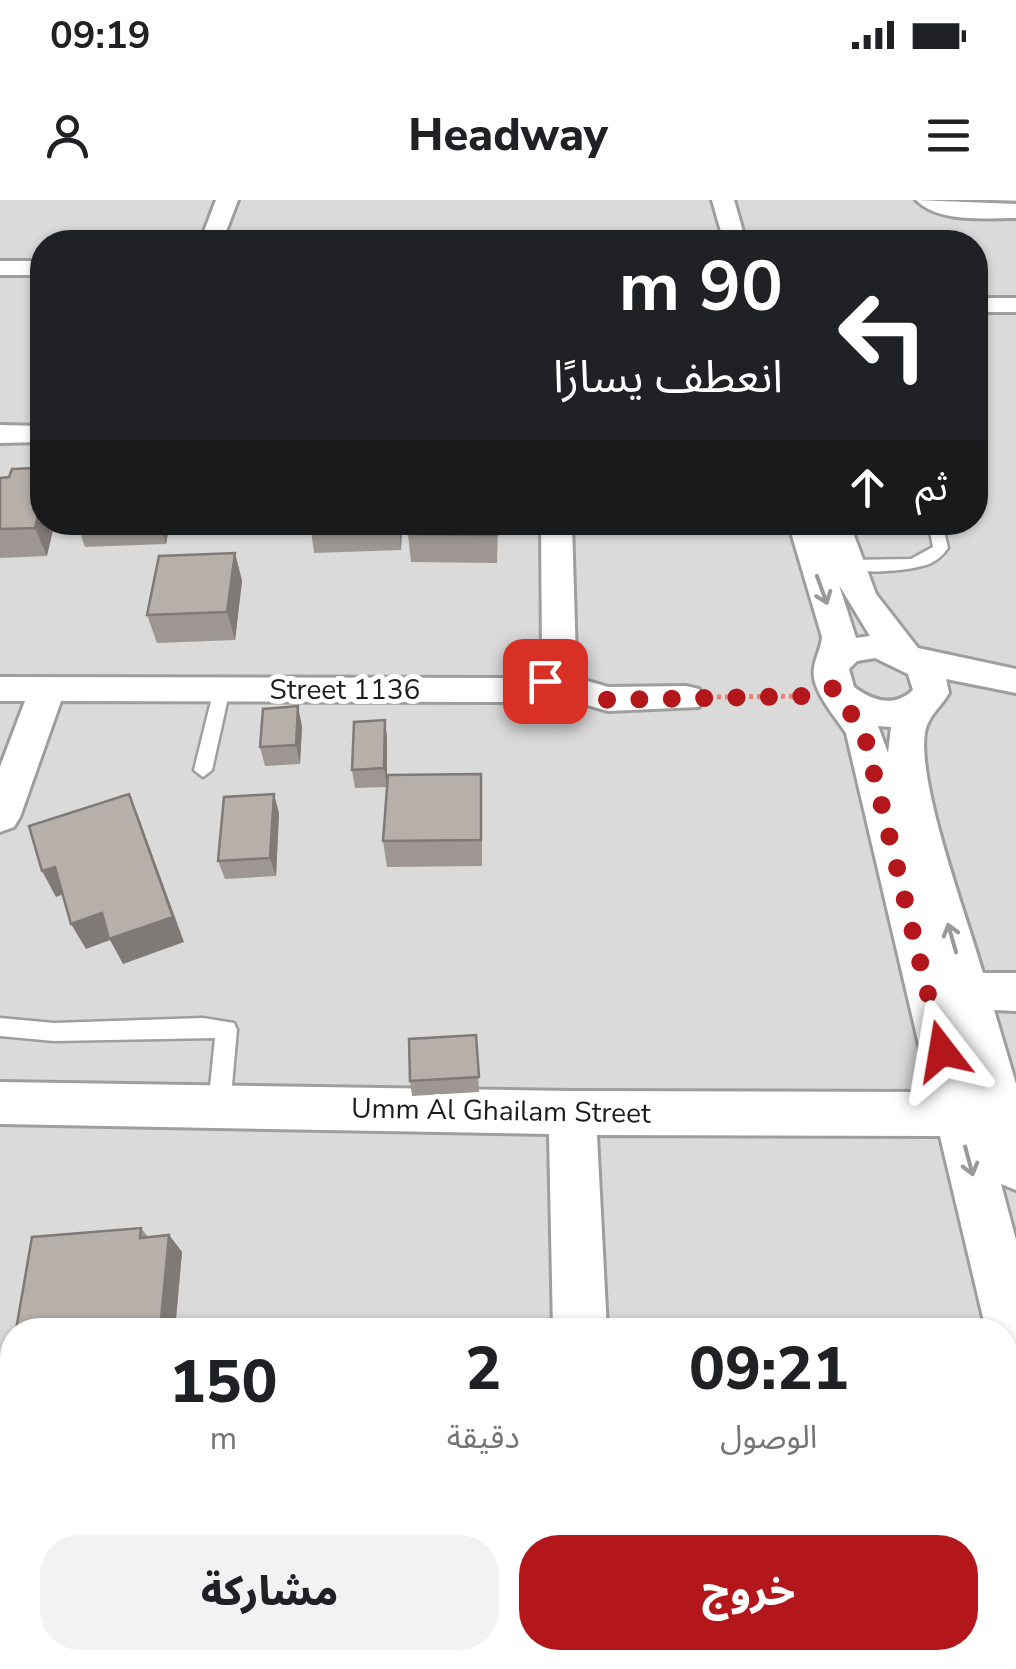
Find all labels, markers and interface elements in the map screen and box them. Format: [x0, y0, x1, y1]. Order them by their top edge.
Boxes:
text: 09:19 [50, 10, 151, 61]
text: Headway [408, 105, 608, 166]
icon: person [40, 108, 95, 163]
icon: menu [921, 108, 976, 163]
text: 90 m [619, 239, 783, 335]
icon: left [818, 270, 948, 400]
text: انعطف يسارًا [553, 347, 783, 408]
icon: ahead [840, 460, 895, 515]
text: ثم [915, 462, 948, 513]
one-way arrow [814, 574, 832, 605]
pin [503, 639, 588, 724]
icon: arrive [518, 654, 573, 709]
street label: Street 1136 [270, 671, 420, 709]
one-way arrow [942, 923, 960, 954]
position arrow [890, 999, 994, 1103]
street label: Umm Al Ghailam Street [351, 1089, 651, 1133]
one-way arrow [961, 1145, 980, 1176]
text: 2 [465, 1328, 501, 1410]
text: 09:21 [689, 1328, 849, 1410]
text: 150 [169, 1341, 277, 1423]
text: دقيقة [447, 1416, 520, 1459]
text: الوصول [720, 1416, 817, 1459]
text: m [210, 1417, 237, 1460]
button: مشاركة [40, 1535, 499, 1650]
button: خروج [519, 1535, 978, 1650]

